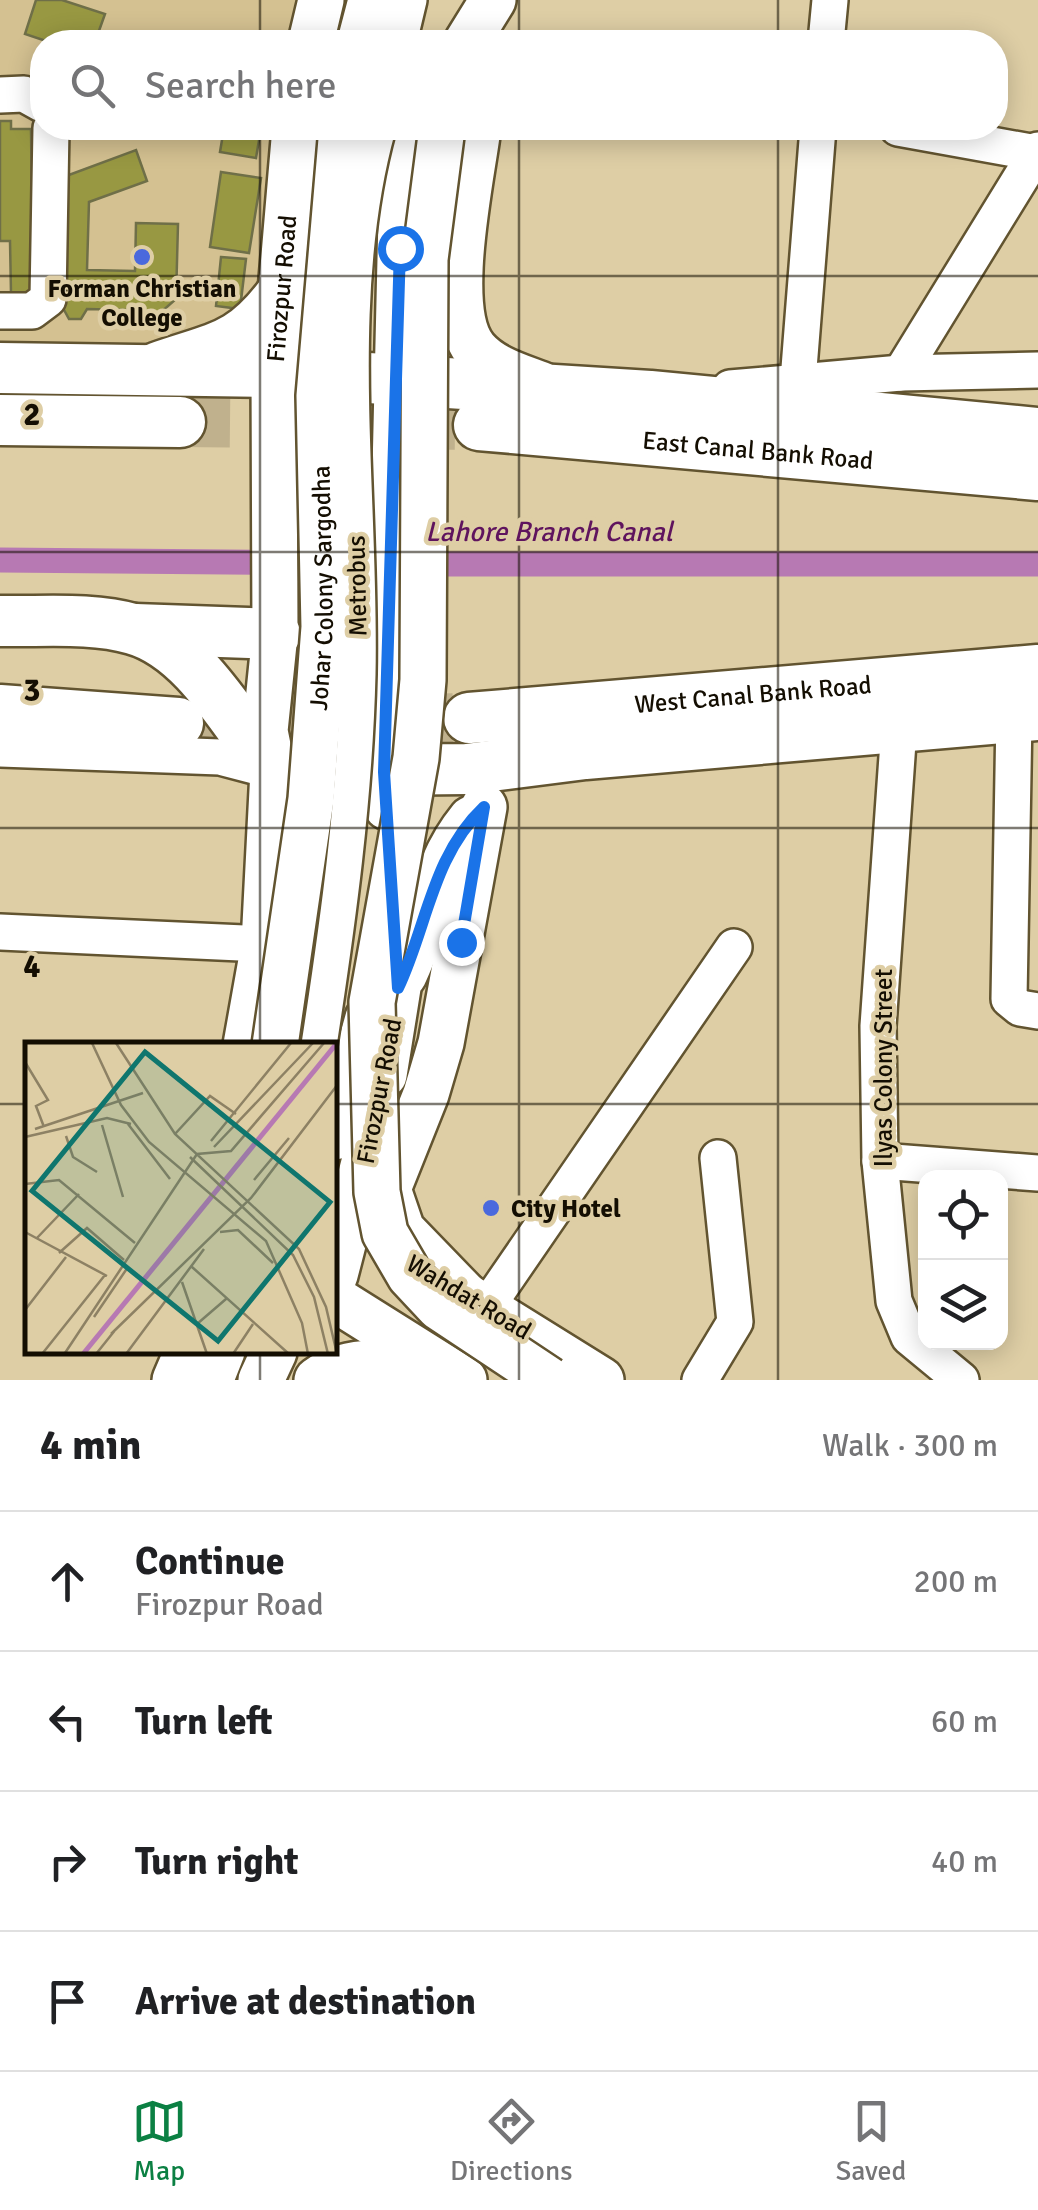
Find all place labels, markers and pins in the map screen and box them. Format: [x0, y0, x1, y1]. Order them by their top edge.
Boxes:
marker: Forman Christian College [131, 246, 153, 268]
place label: Forman Christian College [48, 273, 236, 333]
place label: City Hotel [511, 1193, 621, 1224]
marker: City Hotel [480, 1197, 502, 1219]

